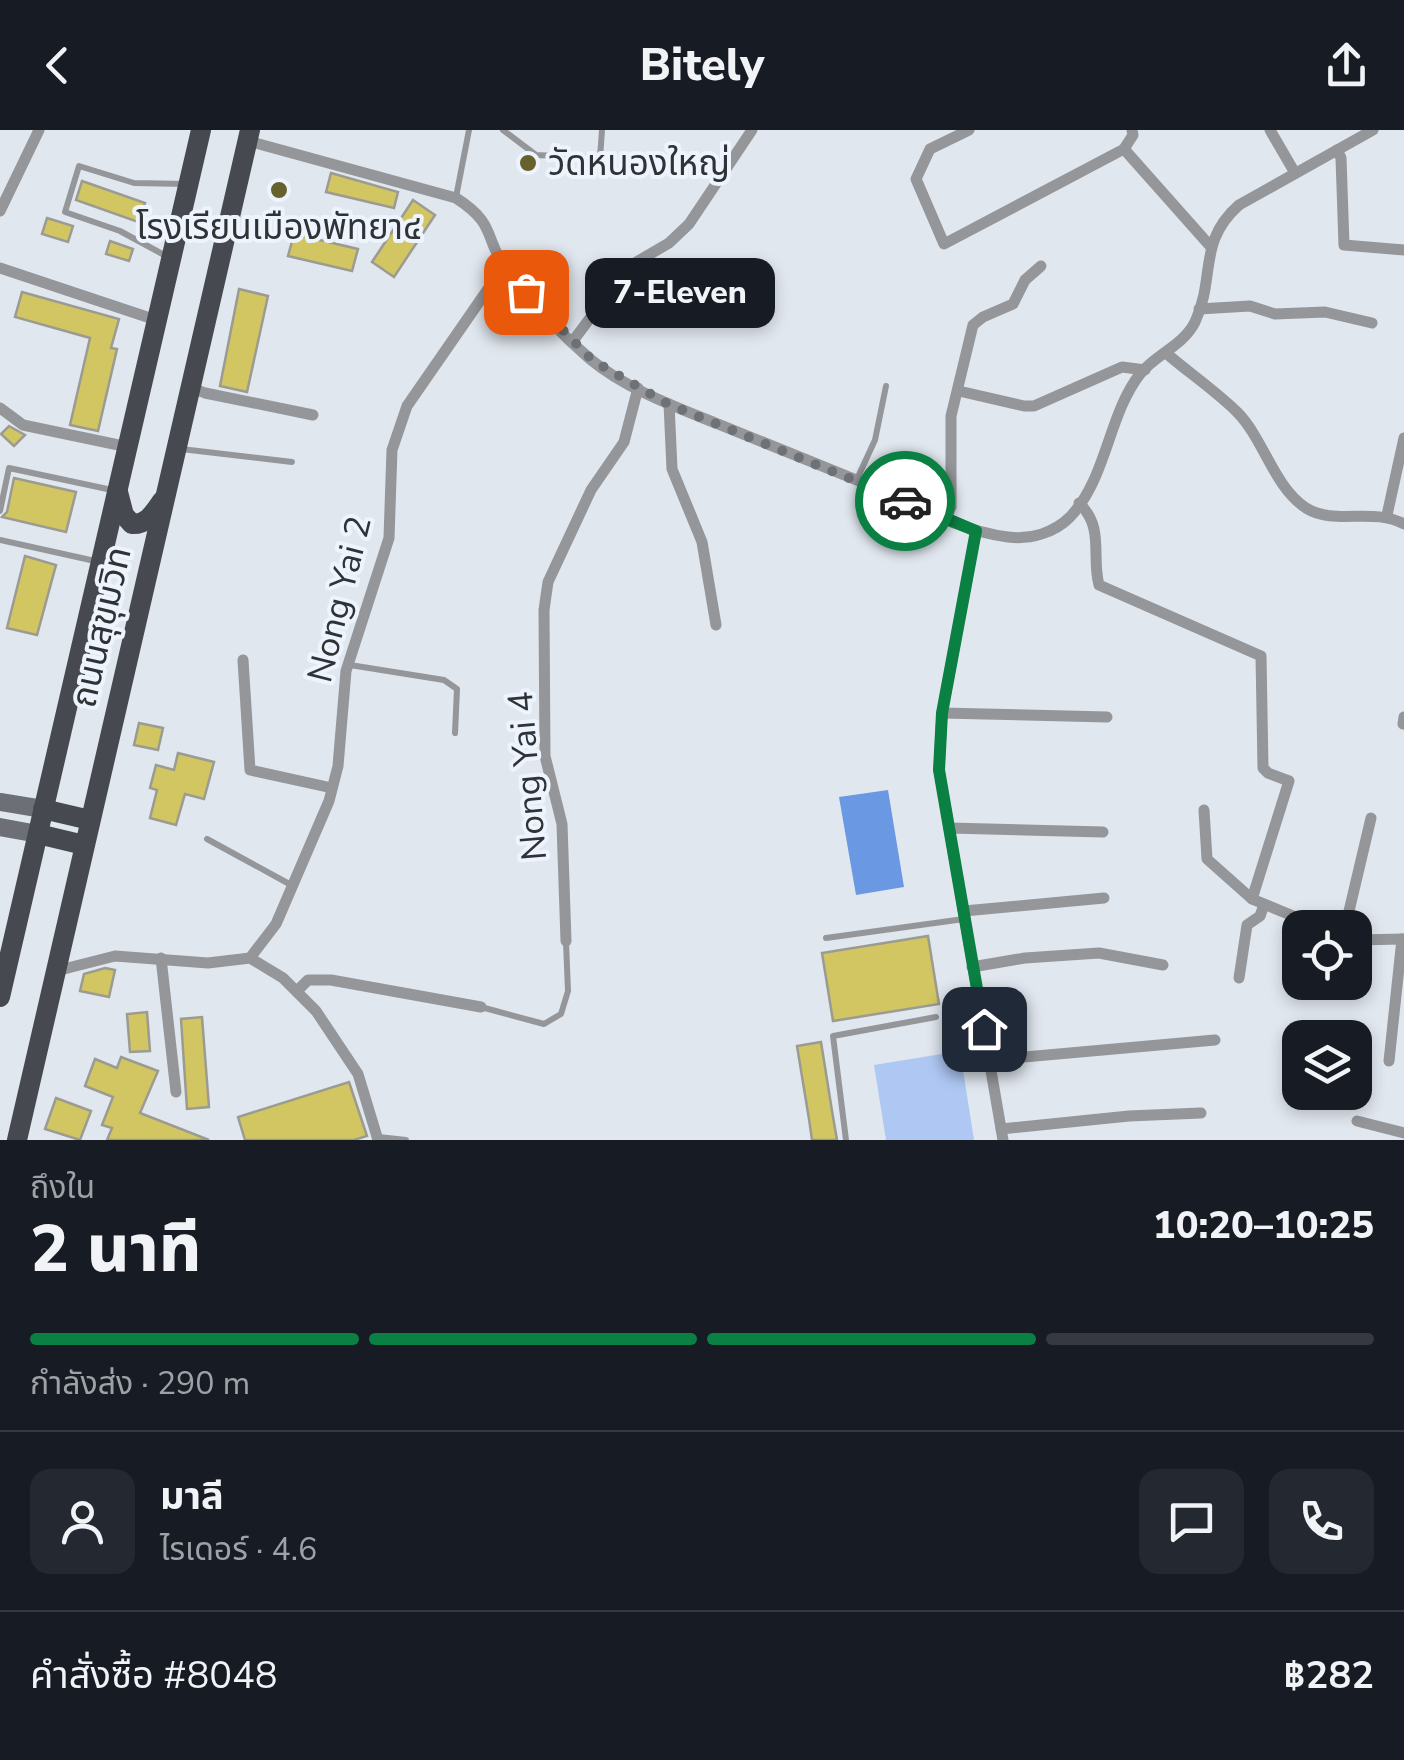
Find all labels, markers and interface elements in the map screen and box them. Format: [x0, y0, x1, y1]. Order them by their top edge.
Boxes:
text: Bitely [640, 35, 764, 96]
icon: back [30, 38, 85, 93]
icon: share [1319, 38, 1374, 93]
place label: วัดหนองใหญ่ [548, 140, 730, 187]
marker: วัดหนองใหญ่ [517, 152, 539, 174]
marker: โรงเรียนเมืองพัทยา๔ [268, 179, 290, 201]
place label: โรงเรียนเมืองพัทยา๔ [136, 204, 422, 251]
pin [484, 250, 569, 335]
callout: 7-Eleven [586, 257, 776, 327]
icon: bag [499, 265, 554, 320]
text: 7-Eleven [613, 271, 747, 314]
courier [855, 451, 955, 551]
icon: car [878, 474, 933, 529]
street label: Nong Yai 2 [296, 511, 383, 687]
street label: ถนนสุขุมวิท [60, 542, 143, 712]
street label: Nong Yai 4 [497, 689, 558, 862]
map controls [1282, 910, 1372, 1110]
button: locate [1282, 910, 1372, 1000]
pin [942, 987, 1027, 1072]
icon: home [957, 1002, 1012, 1057]
button: layers [1282, 1020, 1372, 1110]
text: ถึงใน [30, 1166, 95, 1209]
text: 10:20–10:25 [1153, 1200, 1374, 1251]
text: 2 นาที [30, 1205, 201, 1294]
text: กำลังส่ง · 290 m [30, 1362, 250, 1405]
button: person [30, 1469, 135, 1574]
button: chat [1139, 1469, 1244, 1574]
button: phone [1269, 1469, 1374, 1574]
text: มาลี [160, 1471, 224, 1522]
text: ไรเดอร์ · 4.6 [160, 1528, 317, 1571]
text: คำสั่งซื้อ #8048 [30, 1650, 278, 1701]
text: ฿282 [1284, 1650, 1374, 1701]

